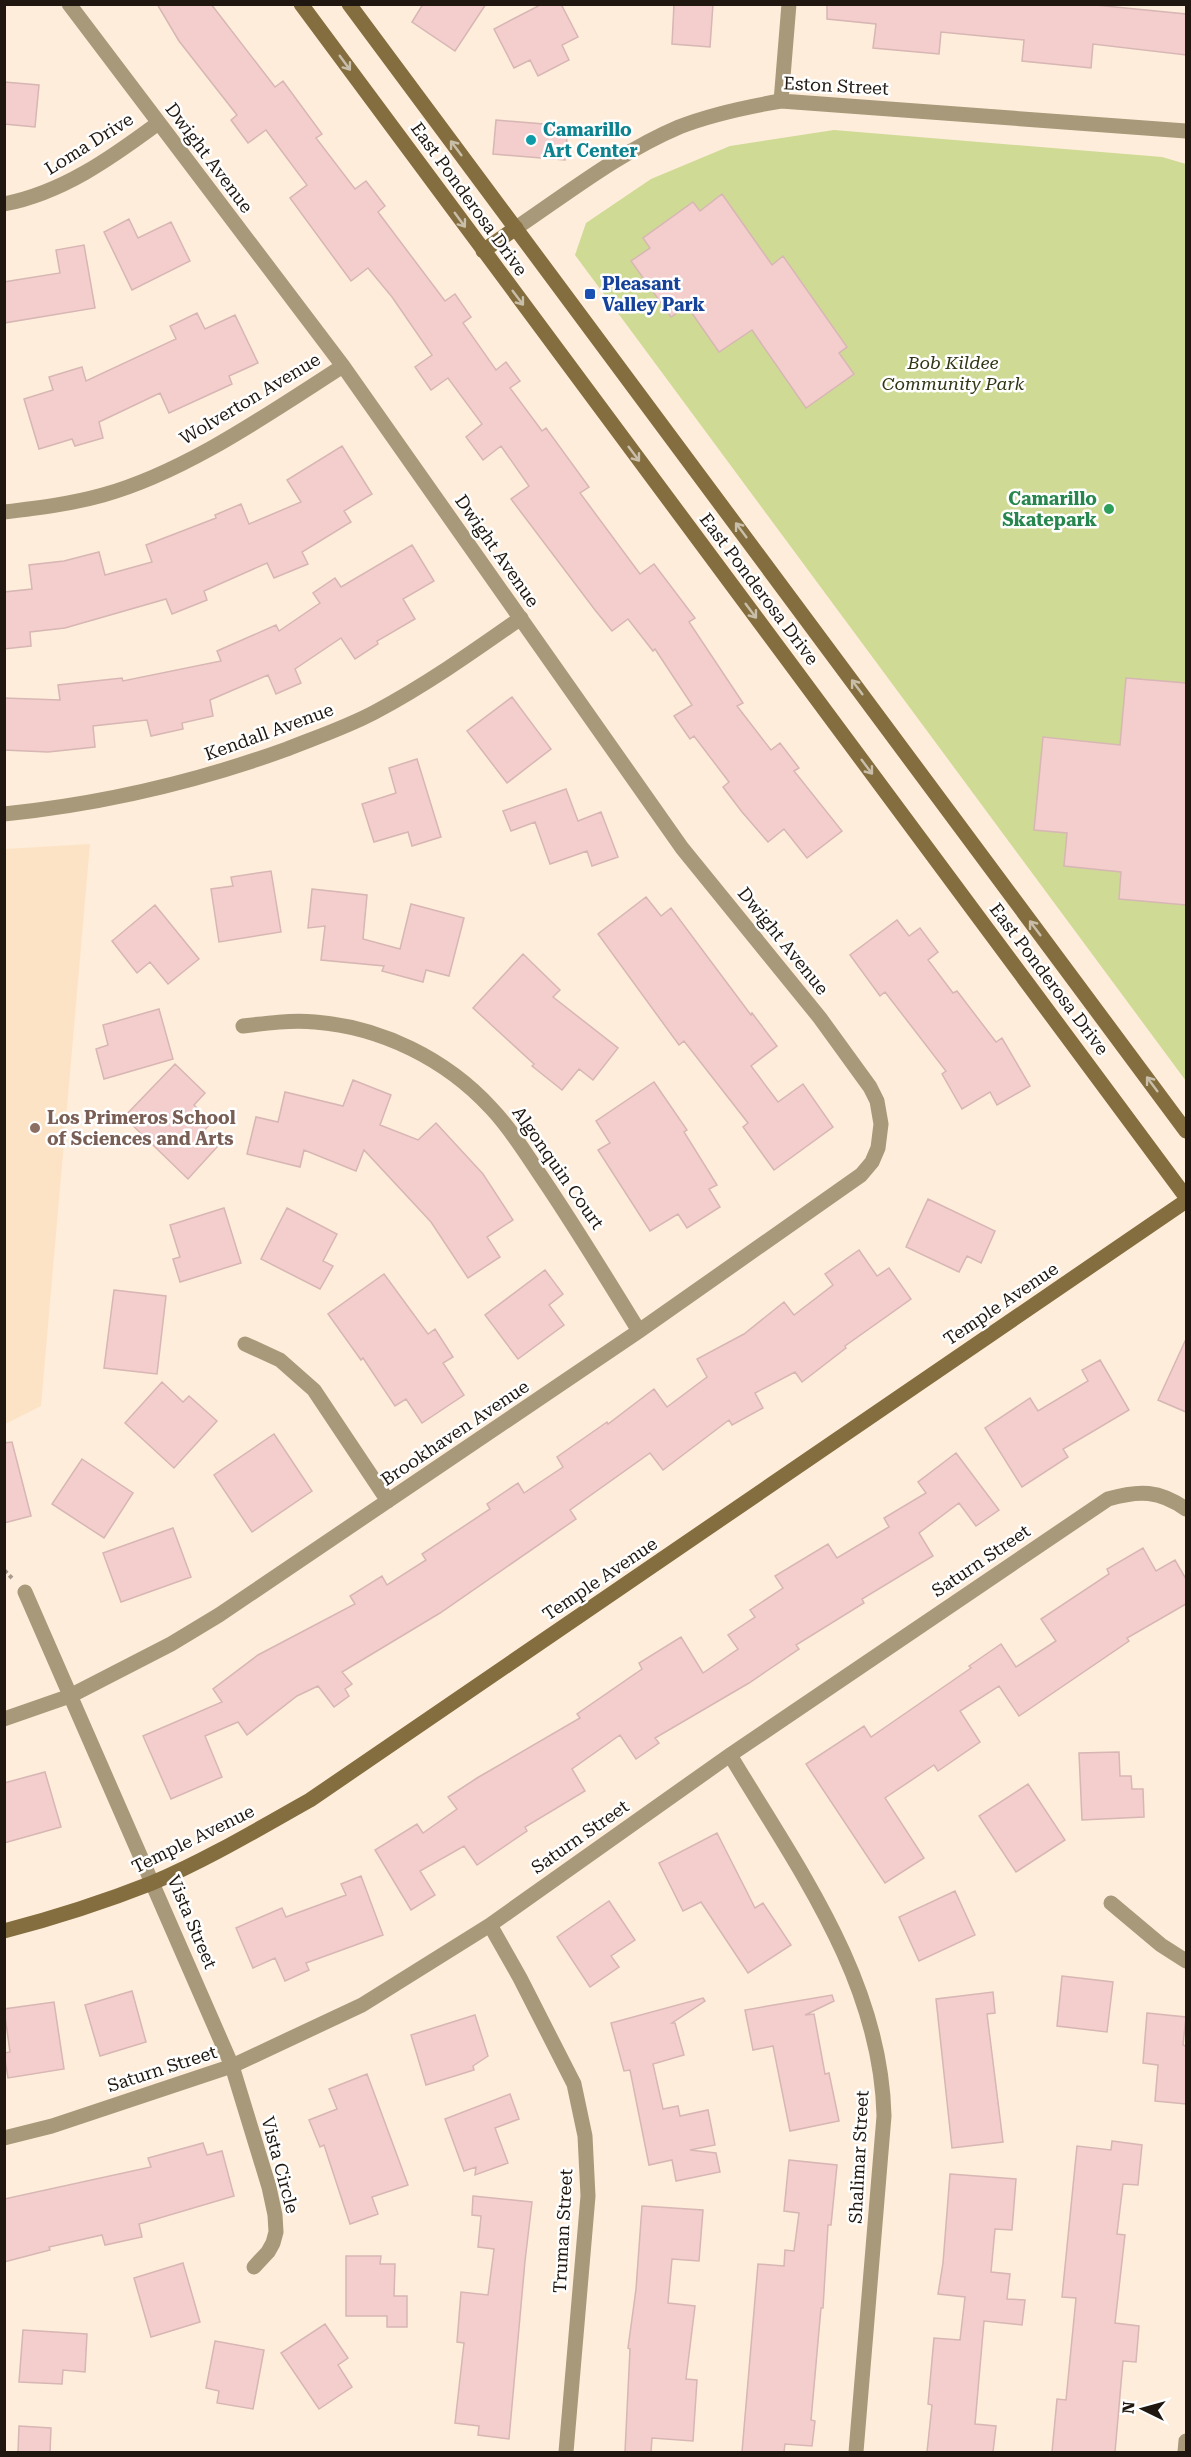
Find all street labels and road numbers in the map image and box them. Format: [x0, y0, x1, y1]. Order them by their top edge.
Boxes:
street label: Eston Street [783, 72, 890, 99]
street label: Dwight Avenue [161, 99, 258, 217]
street label: Loma Drive [41, 108, 137, 179]
street label: East Ponderosa Drive [407, 118, 532, 280]
street label: Wolverton Avenue [176, 348, 324, 449]
street label: Dwight Avenue [451, 491, 544, 611]
street label: East Ponderosa Drive [695, 509, 823, 669]
street label: Kendall Avenue [201, 698, 336, 765]
street label: Dwight Avenue [734, 883, 833, 999]
street label: East Ponderosa Drive [985, 899, 1113, 1059]
street label: Algonquin Court [508, 1102, 609, 1233]
street label: Temple Avenue [940, 1258, 1062, 1350]
street label: Brookhaven Avenue [377, 1375, 533, 1490]
street label: Saturn Street [928, 1520, 1034, 1601]
street label: Temple Avenue [539, 1533, 661, 1625]
street label: Saturn Street [527, 1795, 633, 1878]
street label: Temple Avenue [128, 1800, 257, 1877]
street label: Vista Street [163, 1872, 222, 1972]
street label: Saturn Street [104, 2041, 220, 2096]
street label: Shalimar Street [845, 2089, 872, 2224]
street label: Vista Circle [257, 2114, 304, 2216]
street label: Truman Street [549, 2168, 576, 2294]

